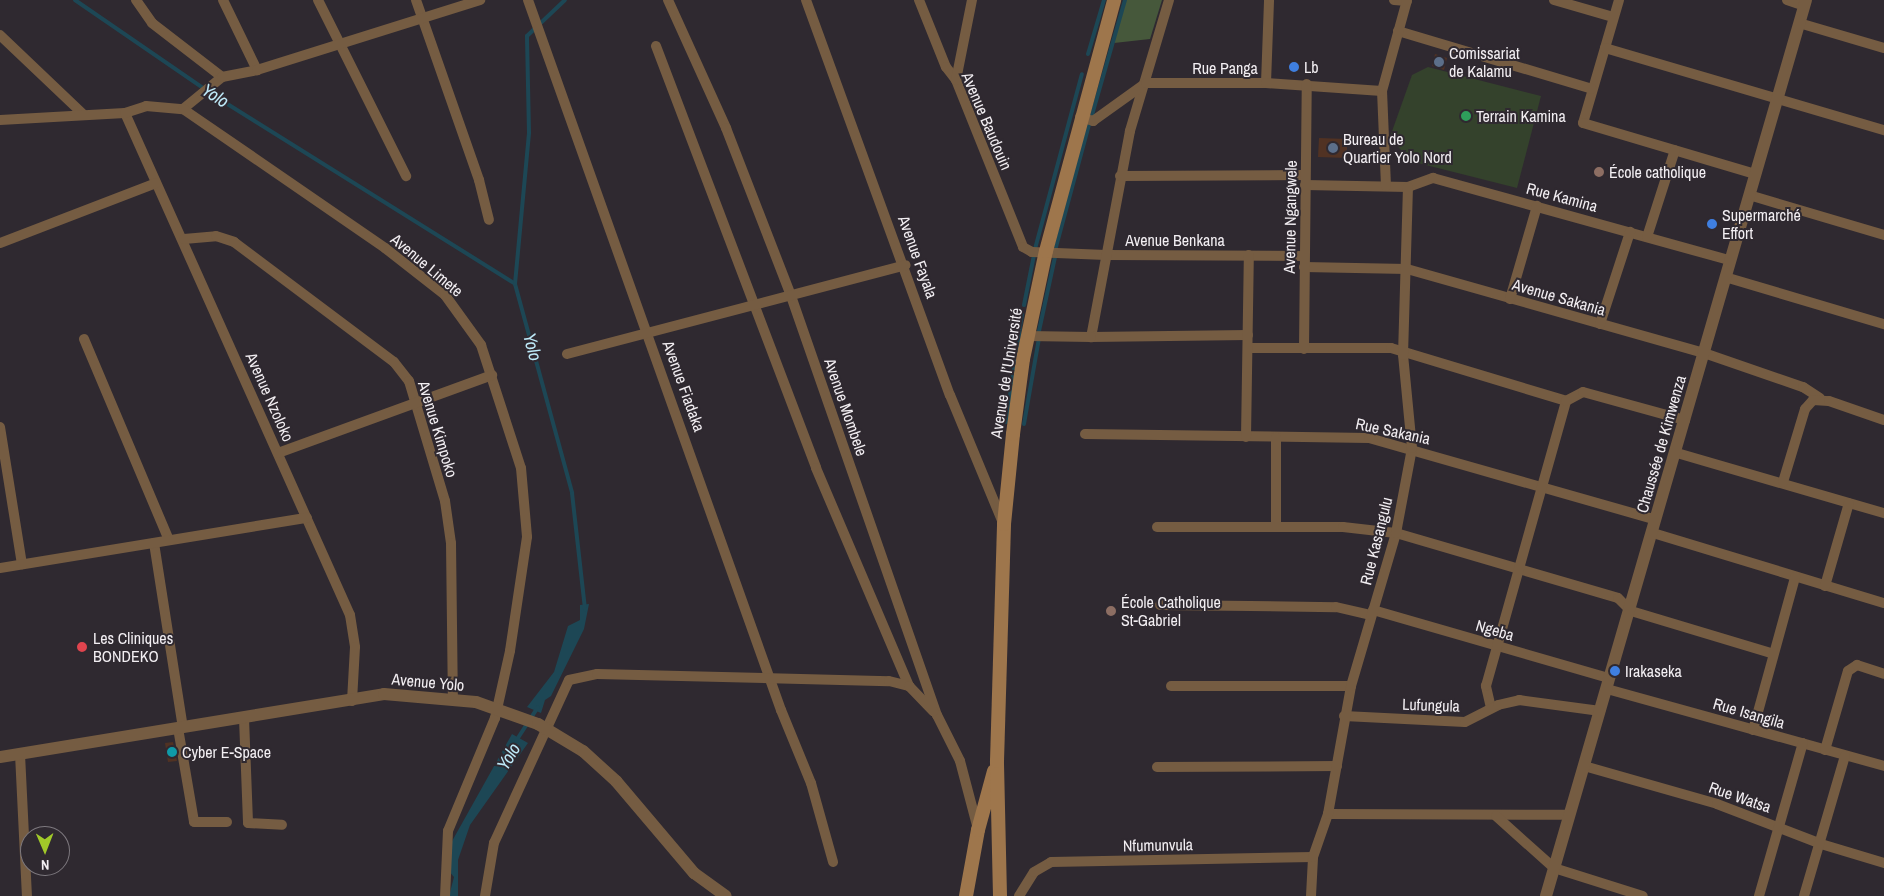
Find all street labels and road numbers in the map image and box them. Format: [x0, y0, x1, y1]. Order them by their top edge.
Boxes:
street label: Rue Panga [1192, 58, 1258, 78]
street label: Avenue Baudouin [958, 69, 1016, 173]
street label: Avenue Ngangwele [1279, 160, 1301, 274]
street label: Rue Kamina [1524, 178, 1600, 216]
street label: Avenue Fayala [894, 213, 942, 301]
street label: Avenue Limete [387, 229, 467, 301]
street label: Avenue Benkana [1125, 230, 1225, 250]
street label: Avenue Sakania [1510, 275, 1608, 319]
street label: Avenue de l’Université [986, 306, 1026, 440]
street label: Avenue Fiadaka [659, 338, 709, 434]
street label: Avenue Nzoloko [242, 350, 298, 444]
street label: Avenue Mombele [820, 356, 872, 458]
street label: Chaussée de Kimwenza [1632, 373, 1690, 515]
street label: Avenue Kimpoko [414, 379, 462, 479]
street label: Rue Sakania [1354, 414, 1432, 448]
street label: Rue Kasangulu [1356, 495, 1396, 587]
street label: Ngeba [1474, 615, 1516, 645]
street label: Avenue Yolo [391, 669, 465, 695]
street label: Lufungula [1402, 694, 1460, 716]
street label: Rue Isangila [1711, 694, 1787, 732]
street label: Rue Watsa [1706, 777, 1774, 817]
street label: Nfumunvula [1123, 835, 1193, 855]

